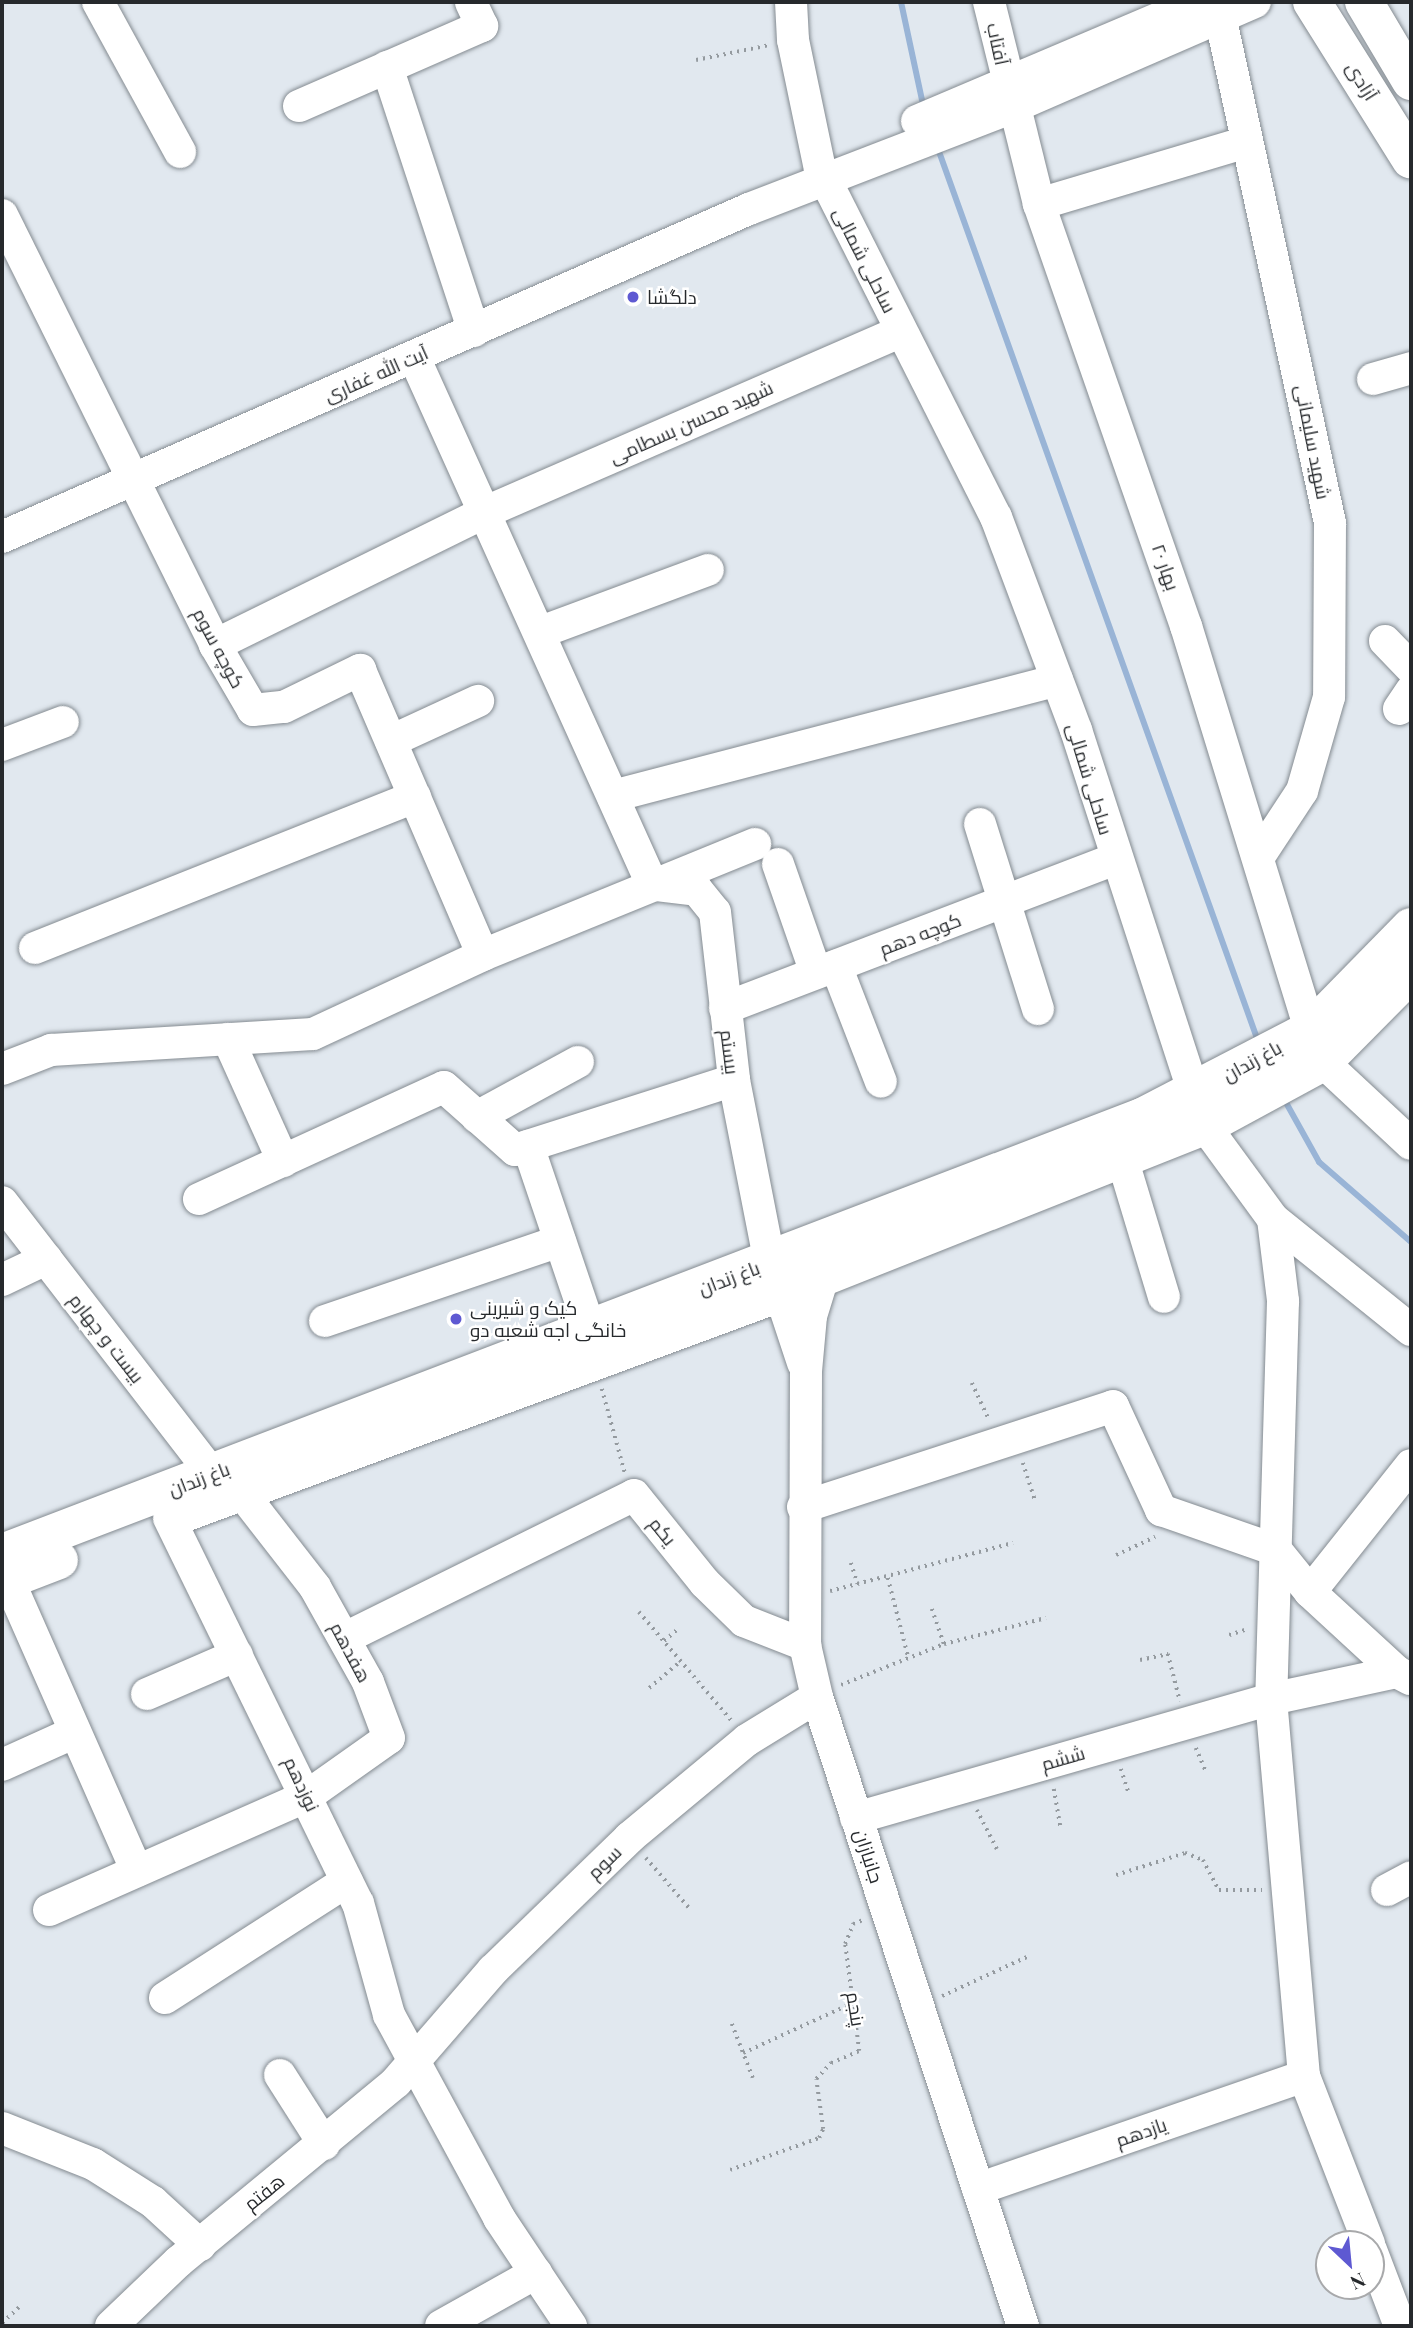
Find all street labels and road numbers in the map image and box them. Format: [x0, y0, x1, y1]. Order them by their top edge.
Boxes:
street label: آفتاب [982, 21, 1014, 67]
street label: آزادی [1341, 57, 1383, 105]
street label: ساحلی شمالی [829, 203, 901, 317]
street label: آیت الله غفاری [321, 341, 431, 407]
street label: شهید محسن بسطامی [606, 376, 776, 468]
street label: شهید سلیمانی [1291, 383, 1335, 501]
street label: بهار ۲۰ [1147, 541, 1185, 593]
street label: کوچه سوم [188, 604, 250, 692]
street label: ساحلی شمالی [1062, 720, 1118, 838]
street label: کوچه دهم [876, 908, 964, 960]
street label: بیستم [716, 1028, 744, 1076]
street label: باغ زندان [1219, 1036, 1285, 1086]
street label: باغ زندان [695, 1256, 763, 1300]
street label: بیست و چهارم [65, 1288, 149, 1388]
street label: باغ زندان [165, 1457, 233, 1501]
street label: یکم [645, 1512, 681, 1550]
street label: هفدهم [326, 1618, 376, 1686]
street label: ششم [1038, 1741, 1088, 1775]
street label: نوزدهم [279, 1753, 325, 1815]
street label: جانبازان [850, 1826, 888, 1886]
street label: سوم [582, 1840, 626, 1884]
street label: پنجم [842, 1990, 870, 2028]
street label: یازدهم [1112, 2113, 1170, 2151]
street label: هفتم [239, 2169, 289, 2215]

